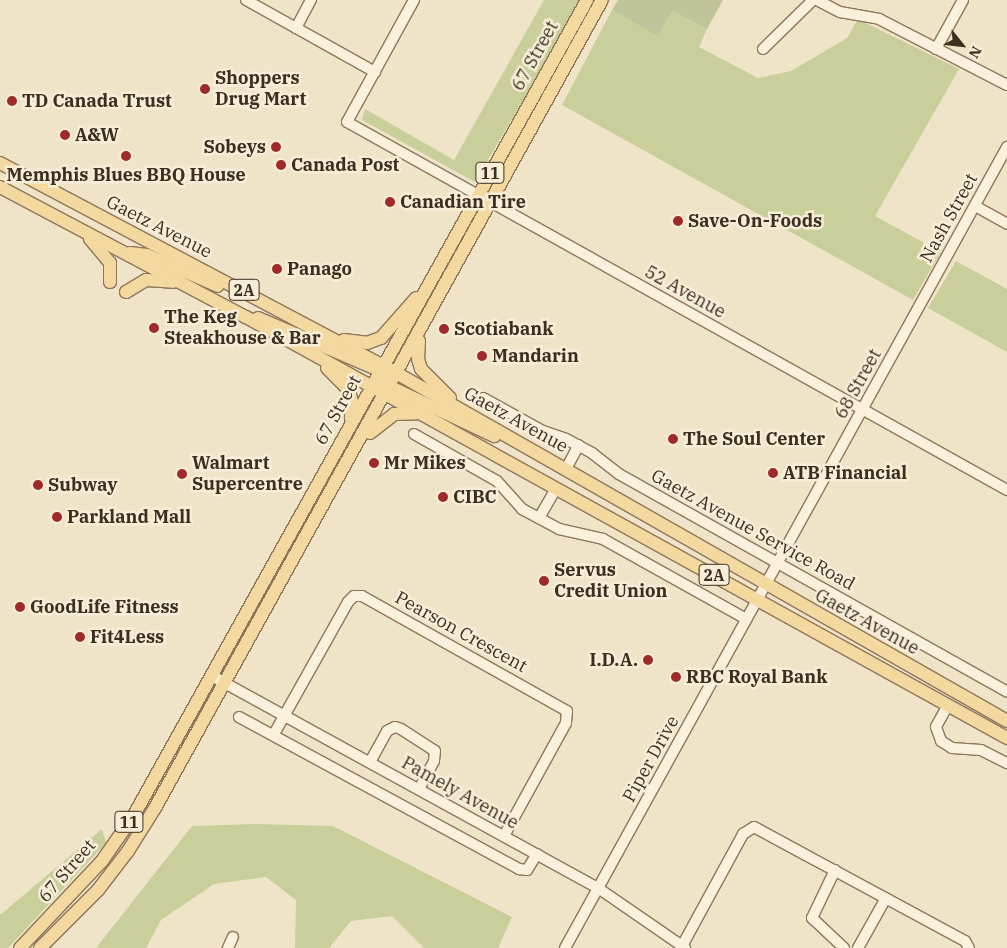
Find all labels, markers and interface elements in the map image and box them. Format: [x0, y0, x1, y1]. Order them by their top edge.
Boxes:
street label: 67 Street [507, 17, 563, 95]
north arrow [937, 20, 987, 70]
text: N [965, 43, 986, 61]
place label: Shoppers Drug Mart [215, 68, 306, 110]
marker: Shoppers Drug Mart [199, 83, 211, 95]
place label: TD Canada Trust [22, 90, 172, 112]
marker: TD Canada Trust [6, 95, 18, 107]
place label: A&W [75, 124, 119, 146]
marker: A&W [59, 129, 71, 141]
place label: Sobeys [204, 136, 266, 158]
marker: Sobeys [270, 141, 282, 153]
marker: Memphis Blues BBQ House [120, 150, 132, 162]
place label: Canada Post [291, 154, 399, 176]
marker: Canada Post [275, 159, 287, 171]
road number: 11 [475, 160, 505, 187]
place label: Memphis Blues BBQ House [6, 164, 246, 186]
street label: Nash Street [916, 170, 982, 266]
street label: Gaetz Avenue [103, 191, 215, 263]
place label: Canadian Tire [400, 191, 526, 213]
marker: Canadian Tire [384, 196, 396, 208]
place label: Save-On-Foods [688, 210, 822, 232]
marker: Save-On-Foods [672, 215, 684, 227]
place label: Panago [287, 258, 352, 280]
street label: 52 Avenue [641, 261, 729, 323]
marker: Panago [271, 263, 283, 275]
road number: 2A [228, 276, 260, 304]
place label: The Keg Steakhouse & Bar [164, 307, 321, 350]
place label: Scotiabank [454, 318, 553, 340]
marker: The Keg Steakhouse & Bar [148, 322, 160, 334]
marker: Scotiabank [438, 323, 450, 335]
place label: Mandarin [492, 345, 579, 367]
street label: 68 Street [830, 345, 886, 423]
marker: Mandarin [476, 350, 488, 362]
street label: 67 Street [310, 371, 366, 449]
street label: Gaetz Avenue [460, 383, 572, 457]
place label: The Soul Center [683, 428, 825, 450]
marker: The Soul Center [667, 433, 679, 445]
place label: Mr Mikes [384, 452, 466, 474]
place label: Walmart Supercentre [192, 453, 303, 496]
marker: Mr Mikes [368, 457, 380, 469]
place label: ATB Financial [783, 462, 907, 484]
street label: Gaetz Avenue Service Road [647, 465, 859, 595]
marker: ATB Financial [767, 467, 779, 479]
marker: Walmart Supercentre [176, 468, 188, 480]
place label: Subway [48, 474, 118, 496]
marker: Subway [32, 479, 44, 491]
place label: CIBC [453, 486, 497, 508]
marker: CIBC [437, 491, 449, 503]
place label: Parkland Mall [67, 506, 191, 528]
marker: Parkland Mall [51, 511, 63, 523]
place label: Servus Credit Union [554, 560, 667, 602]
road number: 2A [698, 562, 730, 588]
marker: Servus Credit Union [538, 575, 550, 587]
street label: Gaetz Avenue [811, 585, 923, 659]
street label: Pearson Crescent [391, 587, 531, 677]
place label: GoodLife Fitness [30, 596, 179, 618]
marker: GoodLife Fitness [14, 601, 26, 613]
place label: Fit4Less [90, 626, 164, 648]
marker: Fit4Less [74, 631, 86, 643]
place label: I.D.A. [590, 649, 638, 671]
marker: I.D.A. [642, 654, 654, 666]
place label: RBC Royal Bank [686, 666, 827, 688]
marker: RBC Royal Bank [670, 671, 682, 683]
street label: Piper Drive [618, 712, 684, 806]
street label: Pamely Avenue [398, 752, 522, 834]
road number: 11 [114, 809, 144, 836]
street label: 67 Street [34, 835, 100, 907]

